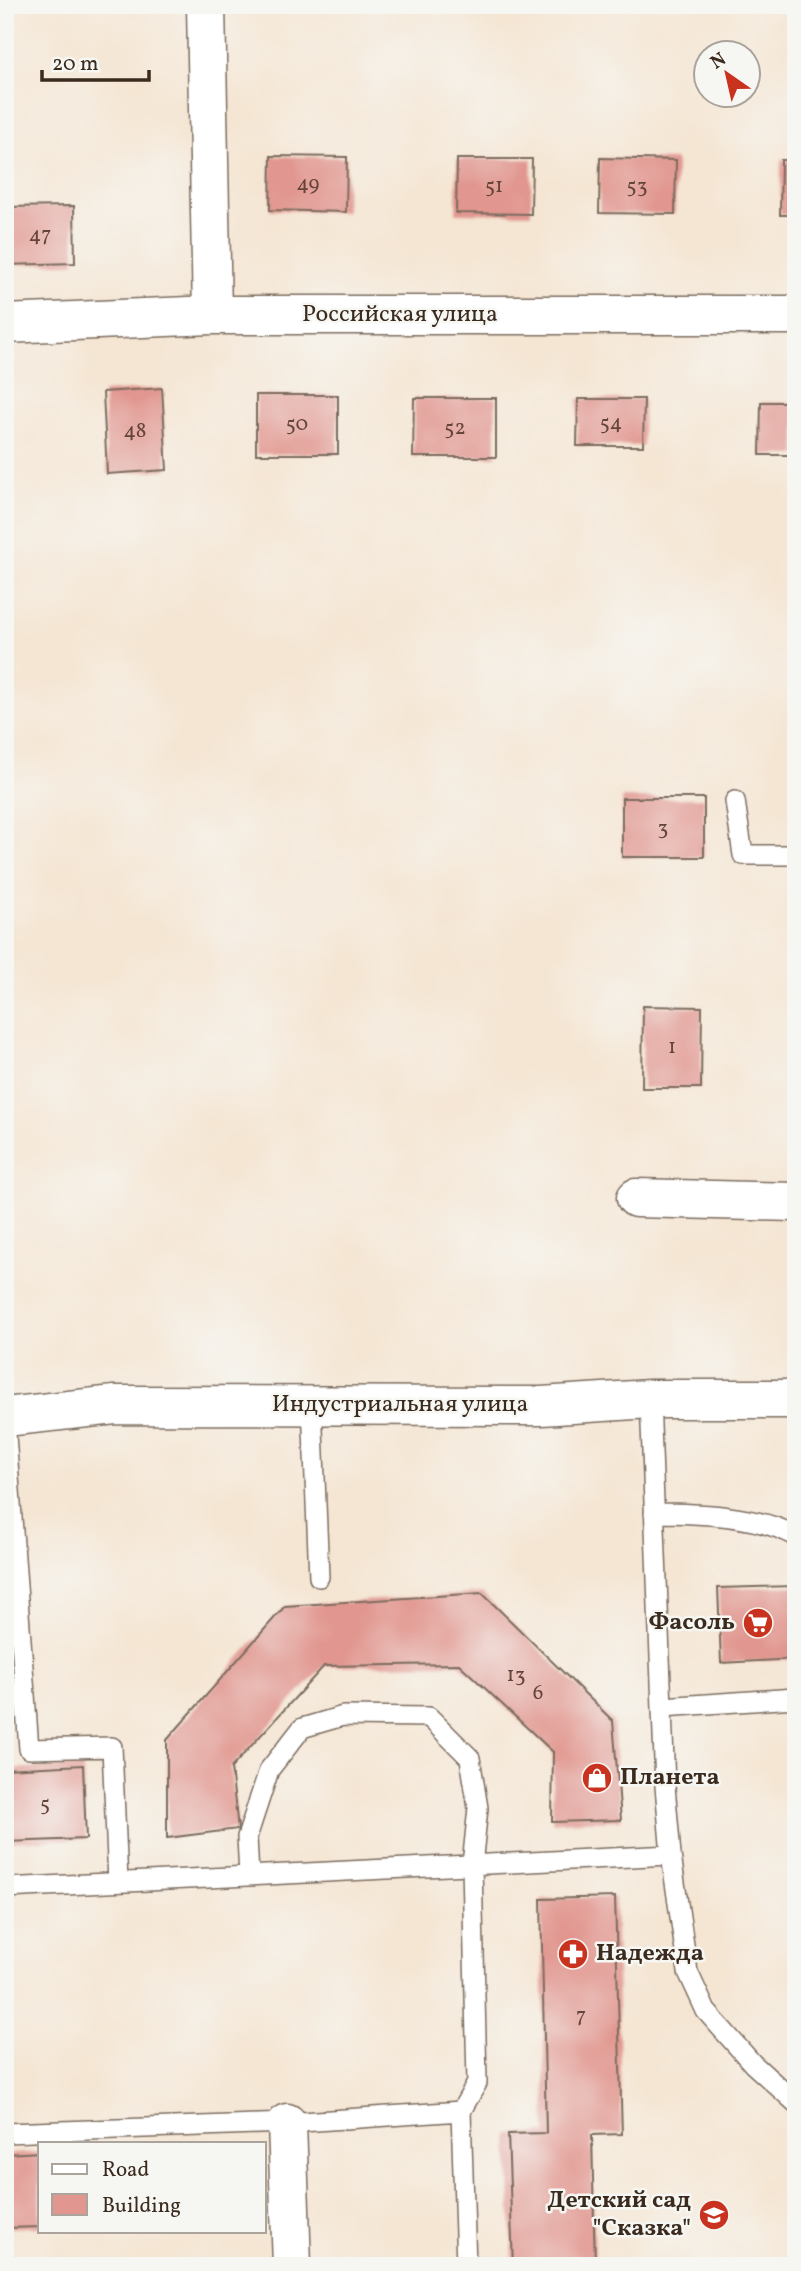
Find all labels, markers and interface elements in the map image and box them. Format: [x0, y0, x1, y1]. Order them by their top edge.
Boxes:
scale bar [42, 38, 149, 82]
north arrow [692, 38, 762, 108]
text: N [706, 47, 732, 76]
text: 20 m [52, 50, 98, 79]
house number: 49 [297, 170, 320, 199]
house number: 51 [485, 172, 503, 201]
house number: 53 [627, 172, 647, 201]
house number: 47 [29, 221, 51, 250]
street label: Российская улица [302, 298, 498, 332]
house number: 54 [600, 409, 622, 438]
house number: 50 [286, 410, 308, 439]
house number: 52 [444, 414, 466, 443]
house number: 48 [124, 417, 146, 446]
house number: 3 [658, 814, 668, 843]
house number: 1 [668, 1033, 676, 1062]
street label: Индустриальная улица [272, 1388, 528, 1422]
place label: Фасоль [648, 1606, 735, 1640]
supermarket icon: Фасоль [741, 1606, 775, 1640]
house number: 13 [507, 1661, 525, 1690]
house number: 6 [533, 1679, 543, 1708]
shop icon: Планета [580, 1761, 614, 1795]
place label: Планета [620, 1761, 720, 1795]
house number: 5 [40, 1790, 50, 1819]
pharmacy icon: Надежда [556, 1937, 590, 1971]
place label: Надежда [596, 1937, 704, 1971]
house number: 7 [576, 2002, 586, 2031]
legend [38, 2142, 266, 2232]
text: Road [102, 2156, 149, 2185]
place label: Детский сад "Сказка" [547, 2184, 691, 2246]
text: Building [102, 2192, 181, 2221]
school or university icon: Детский сад "Сказка" [697, 2198, 731, 2232]

